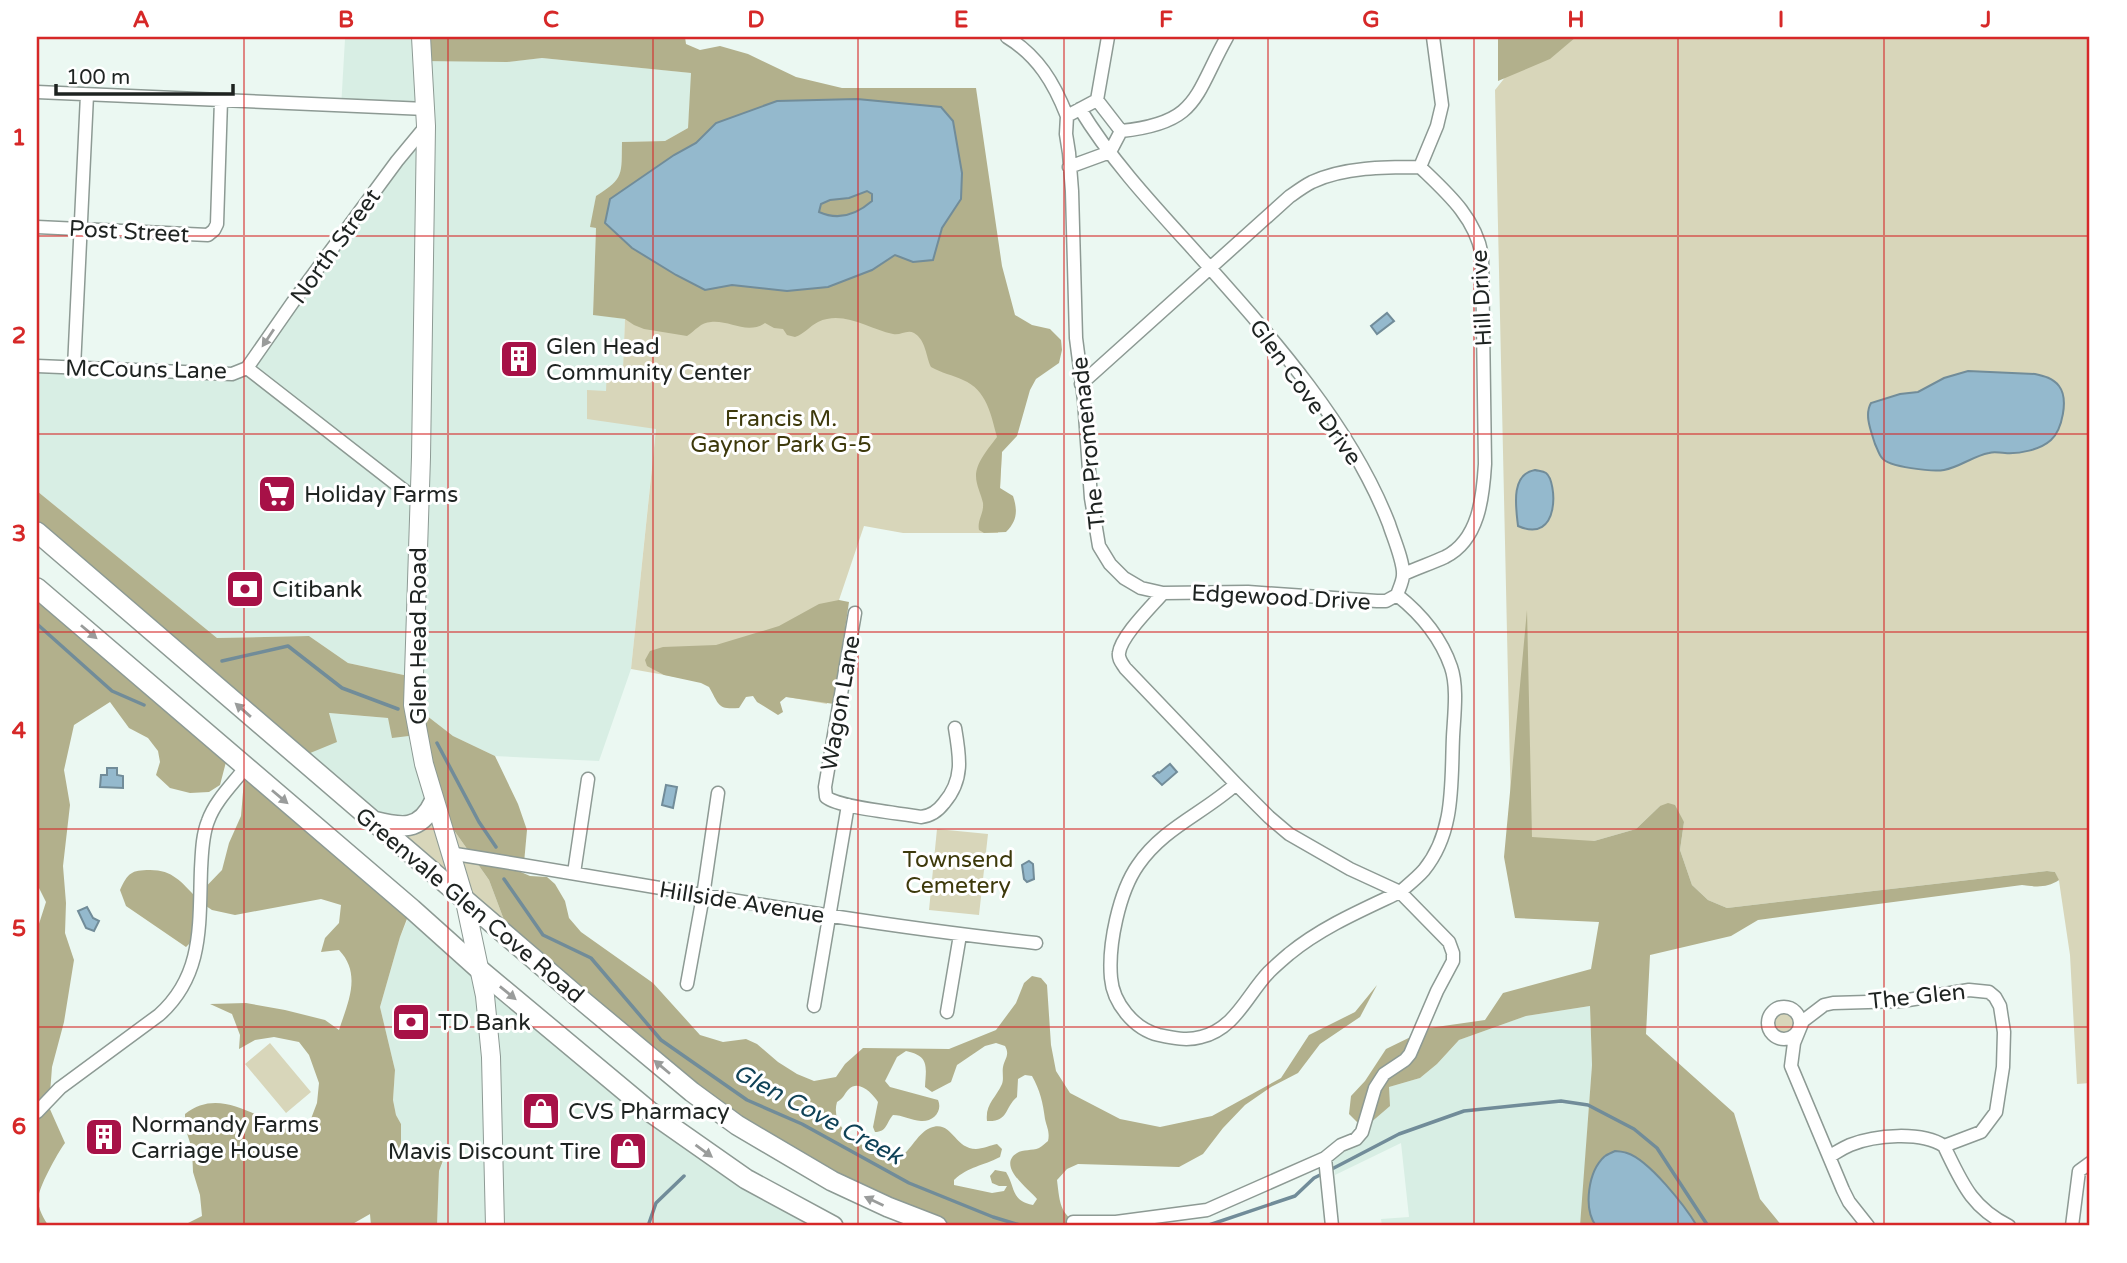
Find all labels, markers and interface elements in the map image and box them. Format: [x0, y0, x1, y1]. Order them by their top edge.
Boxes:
text: A [132, 6, 150, 34]
text: B [338, 6, 354, 34]
text: C [543, 6, 559, 34]
text: D [747, 6, 765, 34]
text: E [954, 6, 968, 34]
text: F [1159, 6, 1173, 34]
text: G [1362, 6, 1380, 34]
text: H [1567, 6, 1585, 34]
text: I [1778, 6, 1784, 34]
text: J [1980, 6, 1991, 34]
scale bar [56, 52, 233, 96]
text: 100 m [66, 65, 130, 90]
text: 1 [12, 124, 26, 152]
street label: North Street [285, 183, 387, 310]
street label: Post Street [68, 215, 190, 249]
street label: Hill Drive [1465, 249, 1499, 347]
street label: Glen Cove Drive [1243, 314, 1367, 471]
text: 2 [12, 322, 26, 350]
one-way arrow [261, 329, 275, 347]
place label: Glen Head Community Center [546, 333, 751, 387]
building icon: Glen Head Community Center [498, 338, 540, 380]
street label: McCouns Lane [65, 355, 227, 385]
street label: The Promenade [1066, 355, 1112, 530]
park label: Francis M. Gaynor Park G-5 [690, 405, 872, 459]
supermarket icon: Holiday Farms [256, 473, 298, 515]
place label: Holiday Farms [304, 481, 458, 509]
text: 3 [12, 520, 26, 548]
street label: Glen Head Road [405, 547, 433, 725]
bank icon: Citibank [224, 568, 266, 610]
place label: Citibank [272, 576, 362, 604]
street label: Edgewood Drive [1191, 579, 1371, 617]
one-way arrow [80, 624, 98, 640]
street label: Wagon Lane [815, 633, 867, 773]
one-way arrow [235, 703, 252, 718]
text: 4 [12, 717, 27, 745]
one-way arrow [271, 789, 288, 804]
street label: Greenvale Glen Cove Road [349, 802, 589, 1010]
park label: Townsend Cemetery [902, 846, 1014, 900]
street label: Hillside Avenue [657, 876, 826, 930]
text: 5 [12, 915, 26, 943]
street label: The Glen [1867, 978, 1967, 1016]
one-way arrow [500, 985, 517, 1000]
bank icon: TD Bank [390, 1001, 432, 1043]
place label: TD Bank [438, 1009, 531, 1037]
water label: Glen Cove Creek [728, 1058, 909, 1172]
one-way arrow [653, 1059, 671, 1074]
shop icon: CVS Pharmacy [520, 1090, 562, 1132]
place label: CVS Pharmacy [568, 1098, 730, 1126]
place label: Normandy Farms Carriage House [131, 1111, 319, 1165]
text: 6 [12, 1113, 26, 1141]
building icon: Normandy Farms Carriage House [83, 1116, 125, 1158]
shop icon: Mavis Discount Tire [607, 1130, 649, 1172]
place label: Mavis Discount Tire [388, 1138, 601, 1166]
one-way arrow [695, 1144, 713, 1158]
one-way arrow [864, 1195, 884, 1206]

